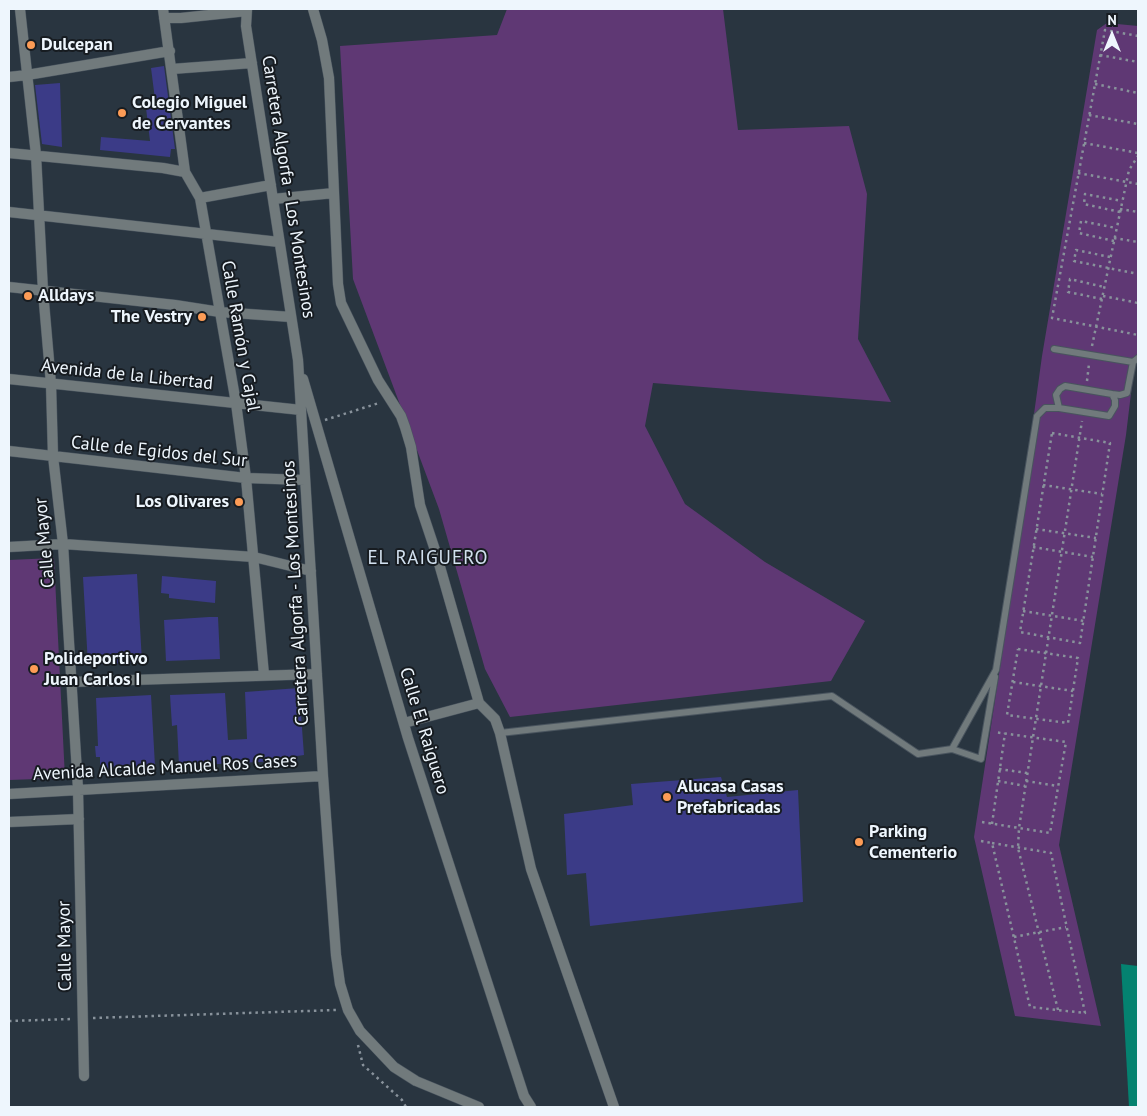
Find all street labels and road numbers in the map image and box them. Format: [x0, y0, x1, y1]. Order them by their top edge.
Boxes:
street label: Carretera Algorfa - Los Montesinos [257, 54, 319, 320]
street label: Calle Ramón y Cajal [216, 259, 264, 413]
street label: Avenida de la Libertad [40, 355, 214, 395]
street label: Calle de Egidos del Sur [70, 432, 248, 472]
street label: Carretera Algorfa - Los Montesinos [278, 460, 314, 726]
street label: Calle Mayor [30, 497, 60, 589]
street label: Calle El Raiguero [394, 665, 454, 797]
street label: Avenida Alcalde Manuel Ros Cases [32, 750, 298, 786]
street label: Calle Mayor [53, 901, 77, 991]

